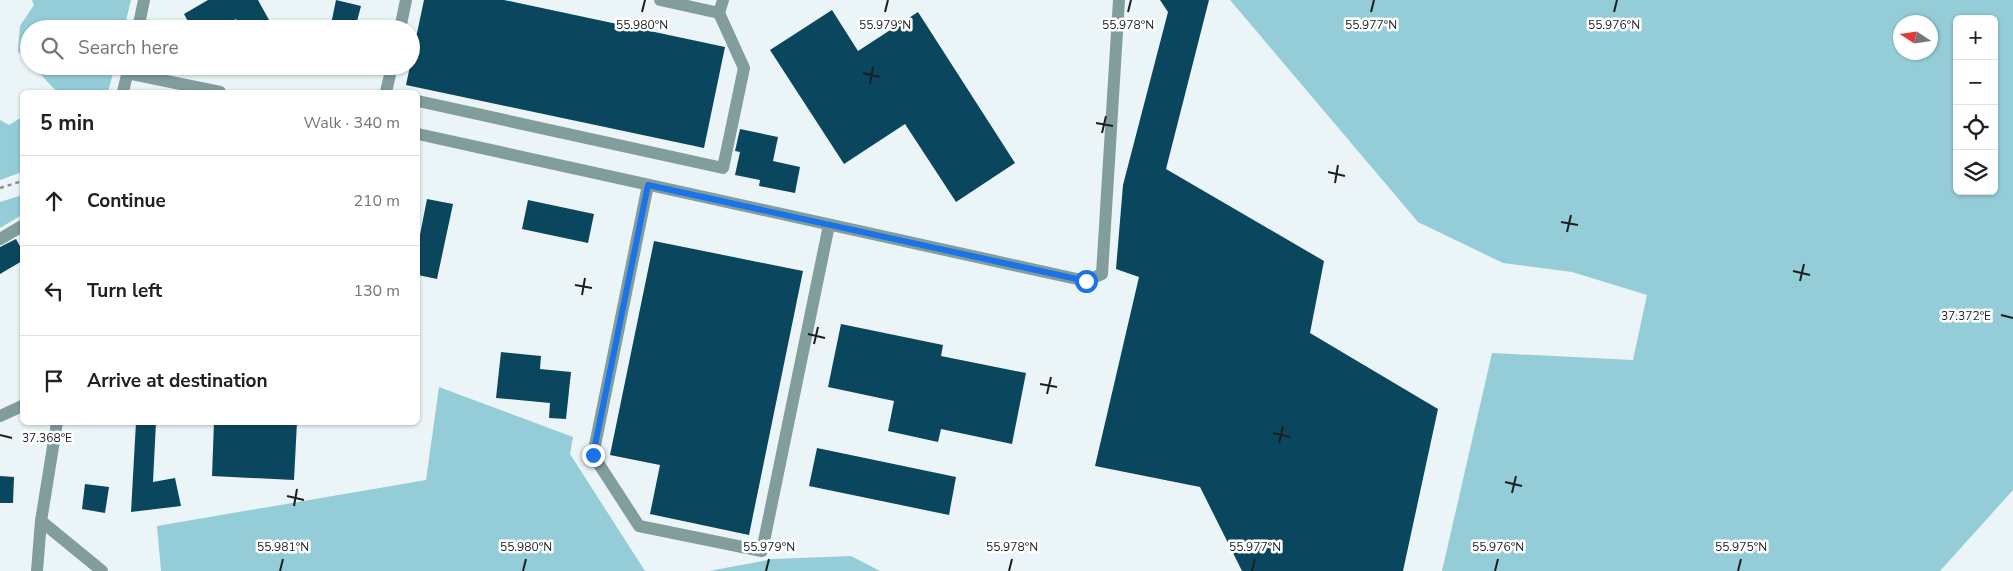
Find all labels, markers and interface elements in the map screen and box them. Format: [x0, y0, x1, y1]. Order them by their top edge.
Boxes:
north arrow [1893, 15, 1938, 60]
map controls [1953, 15, 1998, 195]
button: + [1953, 15, 1998, 60]
text: 55.980°N [616, 17, 668, 33]
text: 55.979°N [859, 17, 911, 33]
text: 55.978°N [1102, 17, 1154, 33]
text: 55.977°N [1345, 17, 1397, 33]
text: 55.976°N [1588, 17, 1640, 33]
search box [20, 20, 420, 75]
icon: search [38, 34, 66, 62]
text: Search here [78, 35, 179, 61]
button: − [1953, 60, 1998, 105]
button: locate [1953, 105, 1998, 150]
text: 5 min [40, 109, 94, 137]
text: Walk · 340 m [304, 112, 400, 134]
button: layers [1953, 150, 1998, 195]
icon: ahead [40, 187, 68, 215]
text: Continue [87, 188, 166, 214]
text: 210 m [353, 190, 400, 212]
route start [1075, 270, 1098, 293]
icon: left [40, 277, 68, 305]
text: Turn left [87, 278, 162, 304]
text: 130 m [353, 280, 400, 302]
text: 37.372°E [1941, 308, 1991, 324]
icon: arrive [40, 367, 68, 395]
text: Arrive at destination [87, 368, 268, 394]
text: 37.368°E [22, 430, 72, 446]
route end [582, 444, 605, 467]
text: 55.981°N [257, 539, 309, 555]
text: 55.980°N [500, 539, 552, 555]
text: 55.979°N [743, 539, 795, 555]
text: 55.978°N [986, 539, 1038, 555]
text: 55.977°N [1229, 539, 1281, 555]
text: 55.976°N [1472, 539, 1524, 555]
text: 55.975°N [1715, 539, 1767, 555]

